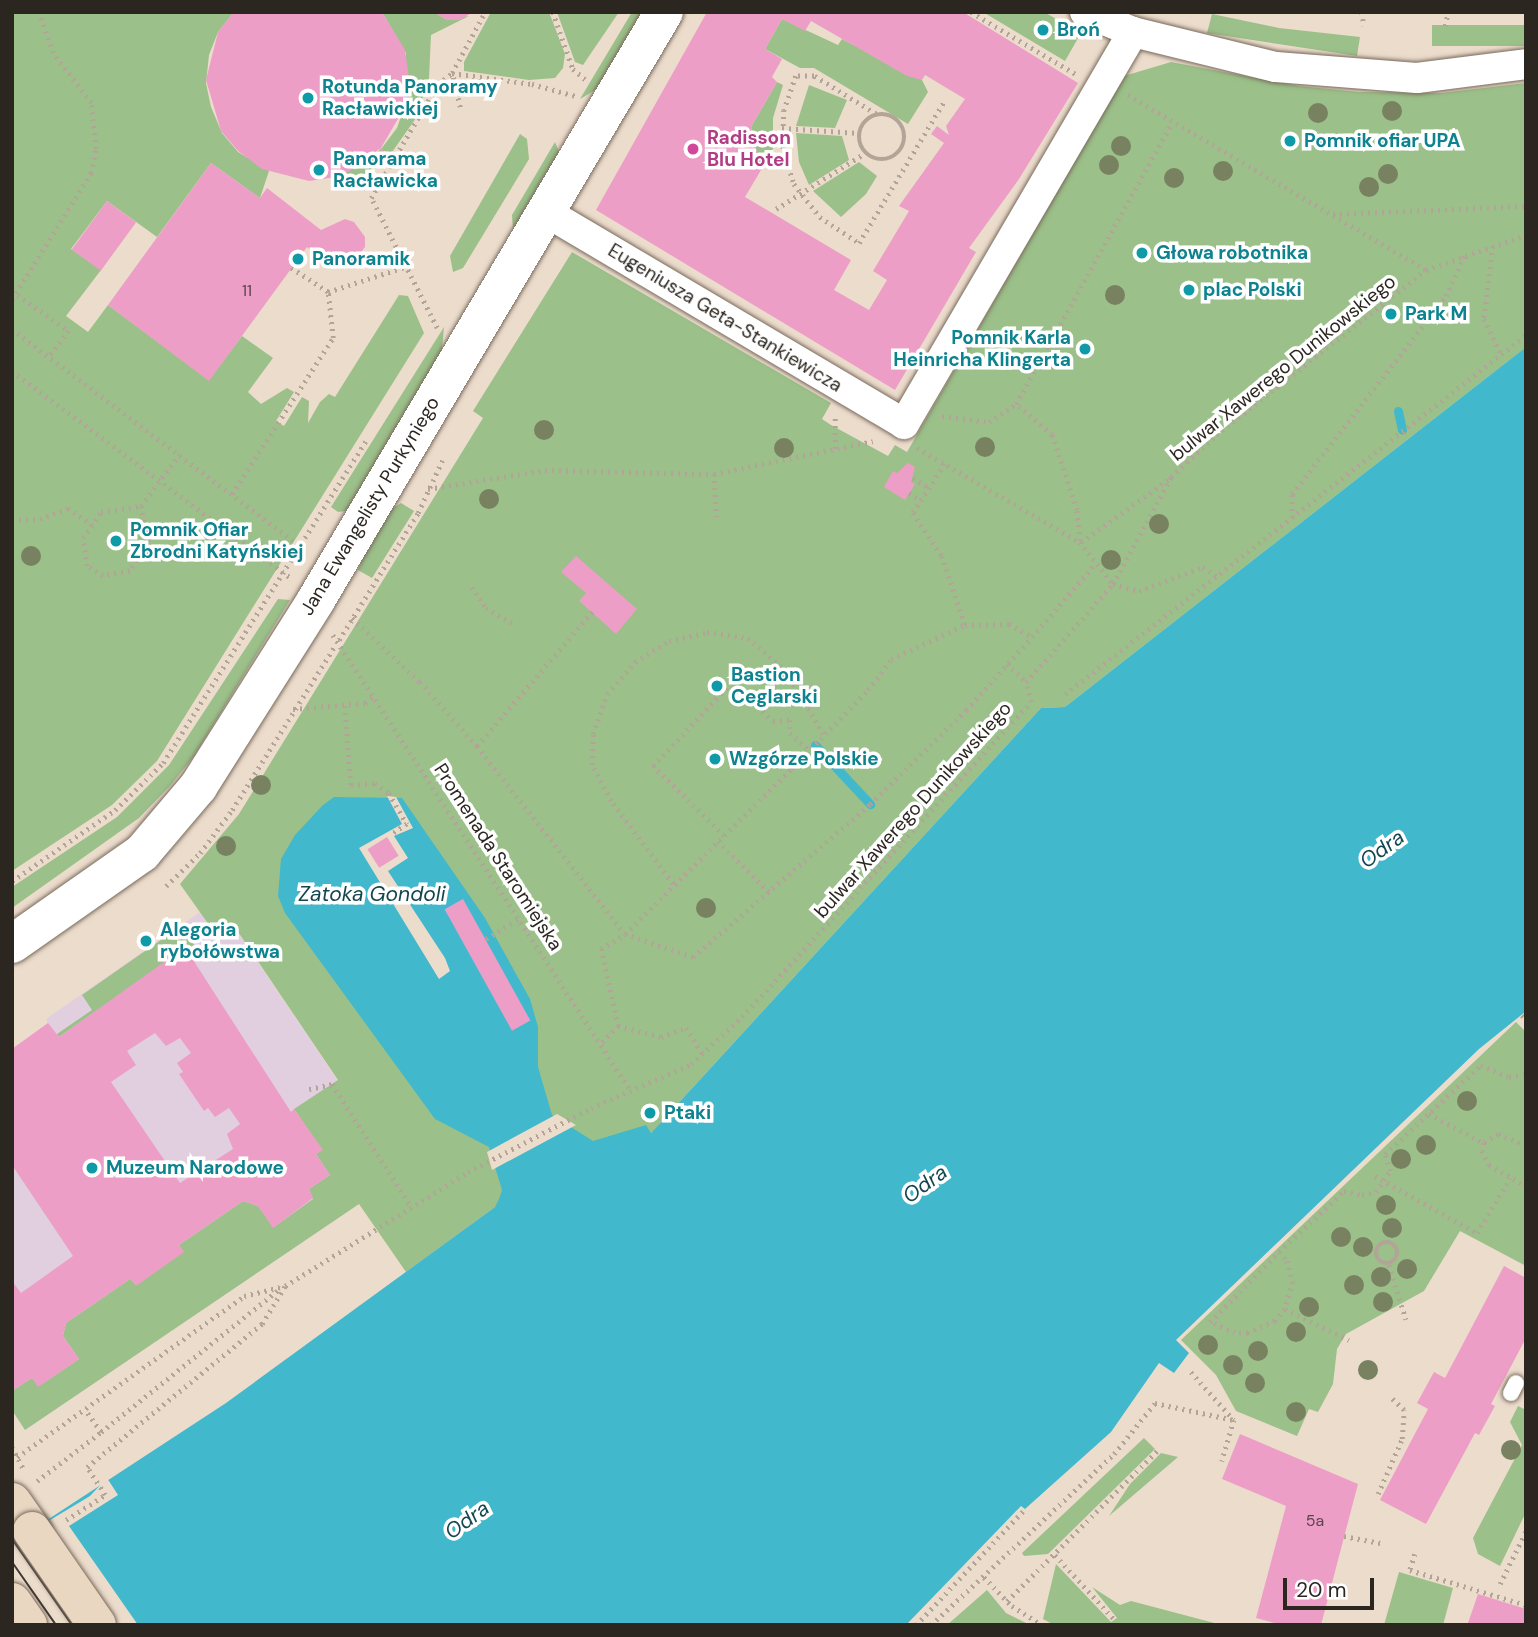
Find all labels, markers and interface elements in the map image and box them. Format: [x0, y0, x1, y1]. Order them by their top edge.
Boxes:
place label: Broń [1057, 19, 1100, 41]
marker: Broń [1035, 22, 1051, 38]
place label: Rotunda Panoramy Racławickiej [322, 76, 498, 120]
marker: Rotunda Panoramy Racławickiej [300, 90, 316, 106]
place label: Radisson Blu Hotel [707, 127, 791, 171]
place label: Pomnik ofiar UPA [1304, 130, 1460, 152]
marker: Pomnik ofiar UPA [1282, 133, 1298, 149]
marker: Radisson Blu Hotel [685, 141, 701, 157]
place label: Panorama Racławicka [333, 148, 438, 192]
marker: Panorama Racławicka [311, 162, 327, 178]
street label: Eugeniusza Geta-Stankiewicza [604, 239, 846, 397]
place label: Głowa robotnika [1156, 242, 1308, 264]
marker: Głowa robotnika [1134, 245, 1150, 261]
place label: Panoramik [312, 248, 410, 270]
marker: Panoramik [290, 251, 306, 267]
street label: bulwar Xawerego Dunikowskiego [1166, 270, 1400, 466]
place label: plac Polski [1203, 279, 1302, 301]
house number: 11 [242, 281, 252, 301]
marker: plac Polski [1181, 282, 1197, 298]
place label: Park M [1405, 303, 1467, 325]
marker: Park M [1383, 306, 1399, 322]
place label: Pomnik Karla Heinricha Klingerta [893, 327, 1071, 371]
marker: Pomnik Karla Heinricha Klingerta [1077, 341, 1093, 357]
street label: Jana Ewangelisty Purkyniego [296, 393, 444, 619]
place label: Pomnik Ofiar Zbrodni Katyńskiej [130, 519, 304, 563]
marker: Pomnik Ofiar Zbrodni Katyńskiej [108, 533, 124, 549]
place label: Bastion Ceglarski [731, 664, 818, 708]
marker: Bastion Ceglarski [709, 678, 725, 694]
street label: bulwar Xawerego Dunikowskiego [810, 697, 1016, 923]
place label: Wzgórze Polskie [729, 748, 879, 770]
marker: Wzgórze Polskie [707, 751, 723, 767]
street label: Promenada Staromiejska [429, 759, 567, 955]
water label: Odra [1355, 824, 1409, 874]
water label: Zatoka Gondoli [299, 881, 445, 907]
place label: Alegoria rybołówstwa [160, 919, 280, 963]
marker: Alegoria rybołówstwa [138, 933, 154, 949]
place label: Ptaki [664, 1102, 711, 1124]
marker: Ptaki [642, 1105, 658, 1121]
place label: Muzeum Narodowe [106, 1157, 284, 1179]
water label: Odra [898, 1159, 952, 1209]
marker: Muzeum Narodowe [84, 1160, 100, 1176]
water label: Odra [440, 1495, 494, 1545]
house number: 5a [1306, 1511, 1324, 1531]
scale bar [1286, 1564, 1377, 1608]
text: 20 m [1296, 1576, 1347, 1604]

